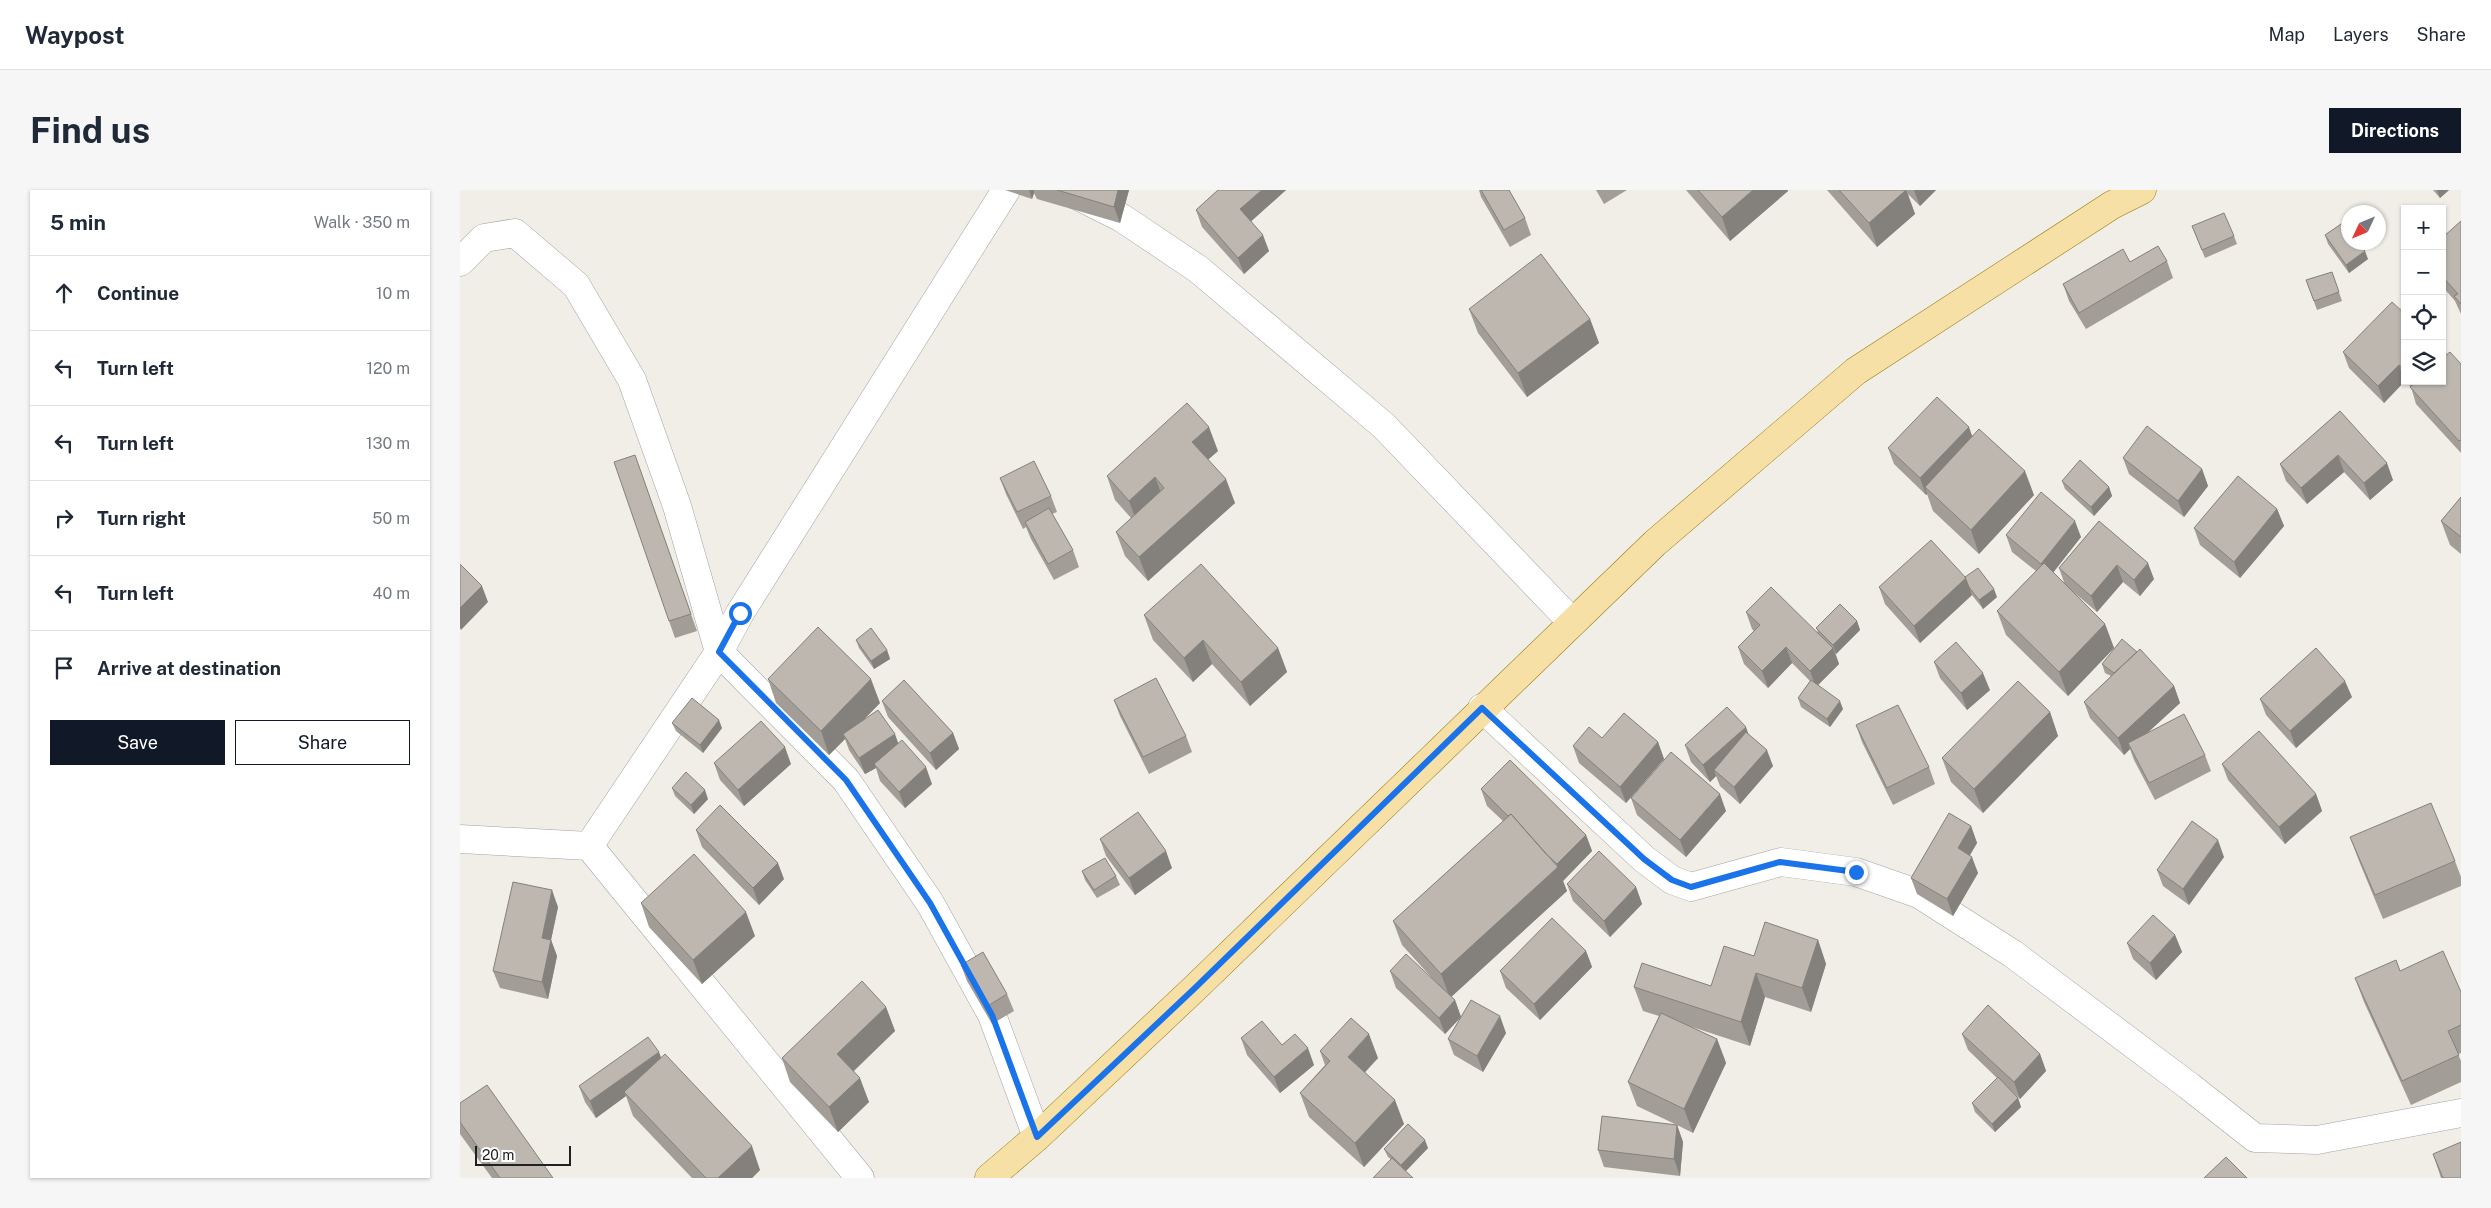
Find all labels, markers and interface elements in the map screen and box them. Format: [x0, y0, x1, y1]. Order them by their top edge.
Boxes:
text: Waypost [25, 21, 125, 49]
text: Map [2269, 24, 2305, 45]
text: Layers [2333, 24, 2389, 45]
text: Share [2417, 24, 2466, 45]
button: Directions [2329, 108, 2461, 153]
text: Find us [30, 110, 150, 151]
north arrow [2341, 205, 2386, 250]
map controls [2401, 205, 2446, 385]
button: + [2401, 205, 2446, 250]
text: 5 min [50, 210, 106, 235]
text: Walk · 350 m [314, 213, 410, 232]
button: − [2401, 250, 2446, 295]
icon: ahead [50, 279, 78, 307]
text: Continue [97, 282, 179, 304]
text: 10 m [376, 284, 410, 303]
button: locate [2401, 295, 2446, 340]
button: layers [2401, 340, 2446, 385]
icon: left [50, 354, 78, 382]
text: Turn left [97, 357, 174, 379]
text: 120 m [366, 359, 410, 378]
icon: left [50, 429, 78, 457]
text: Turn left [97, 432, 174, 454]
text: 130 m [366, 434, 410, 453]
icon: right [50, 504, 78, 532]
text: Turn right [97, 507, 186, 529]
text: 50 m [372, 509, 410, 528]
icon: left [50, 579, 78, 607]
text: Turn left [97, 582, 174, 604]
text: 40 m [372, 584, 410, 603]
route start [729, 602, 752, 625]
icon: arrive [50, 654, 78, 682]
text: Arrive at destination [97, 657, 281, 679]
button: Save [50, 720, 225, 765]
button: Share [235, 720, 410, 765]
route end [1845, 861, 1868, 884]
scale bar [475, 1143, 571, 1166]
text: 20 m [482, 1147, 514, 1163]

